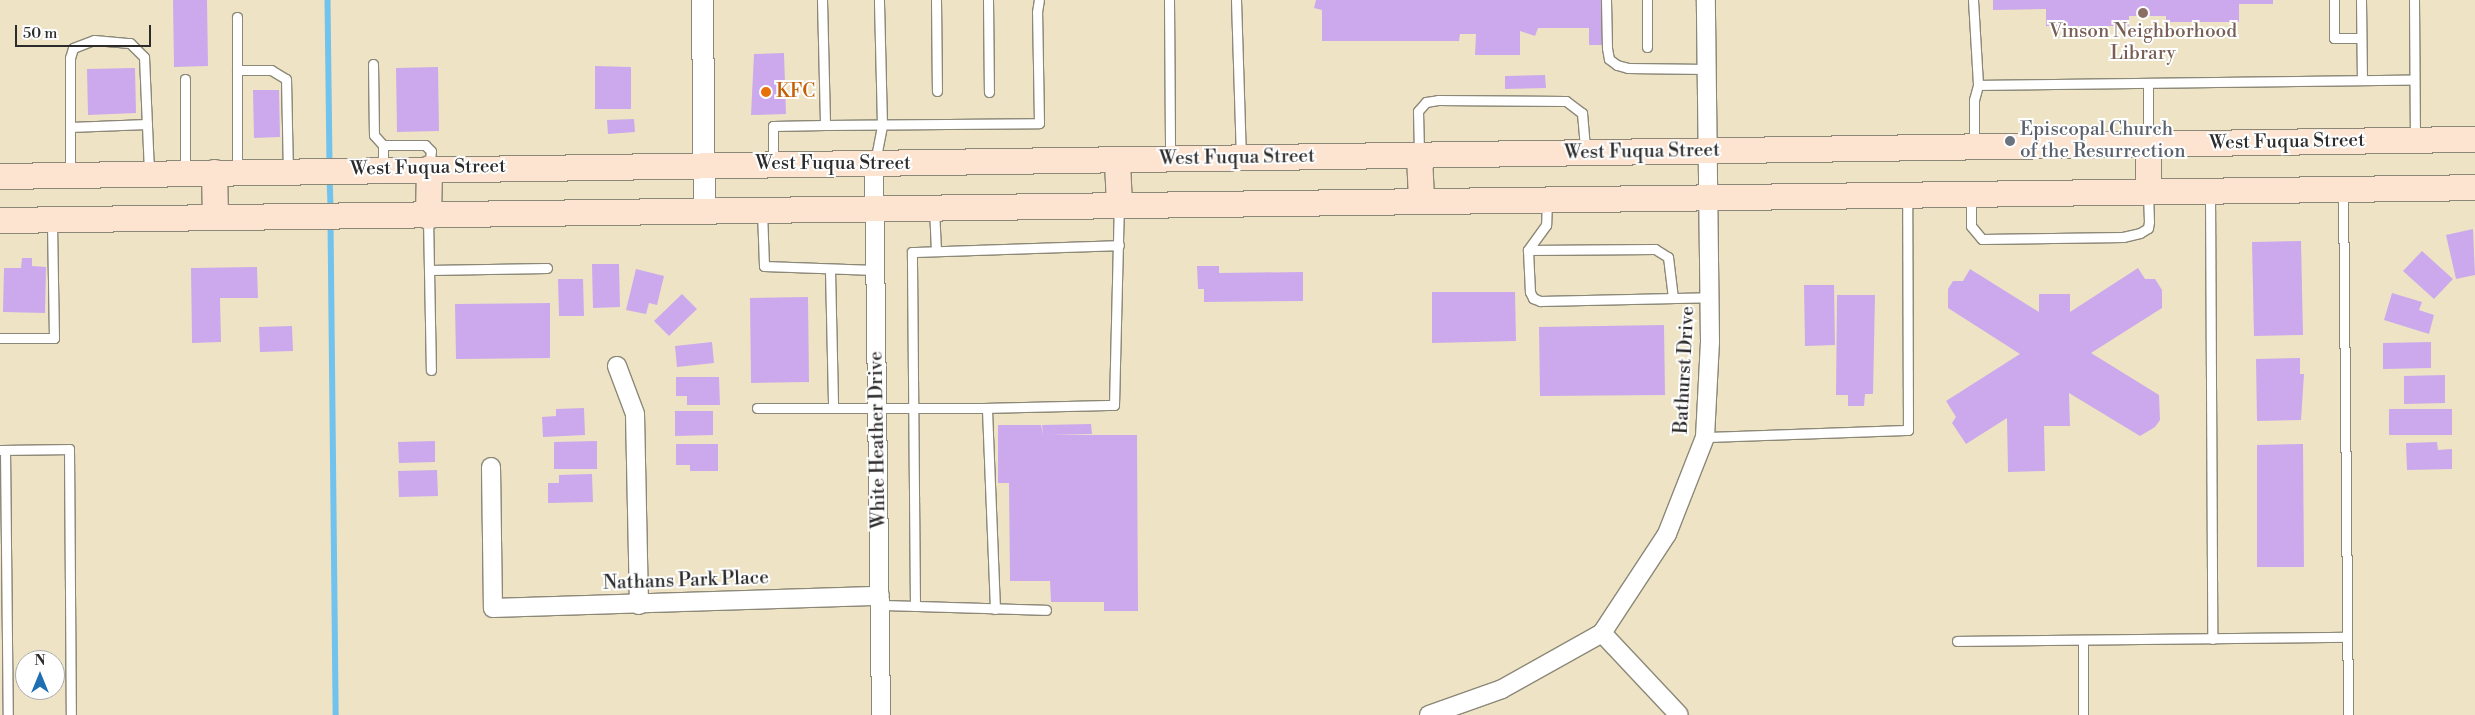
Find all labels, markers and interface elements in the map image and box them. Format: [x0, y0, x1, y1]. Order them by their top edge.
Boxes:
marker: Vinson Neighborhood Library [2137, 7, 2149, 19]
scale bar [18, 15, 154, 47]
place label: Vinson Neighborhood Library [2049, 21, 2237, 65]
text: 50 m [23, 24, 57, 43]
place label: KFC [776, 81, 815, 103]
marker: KFC [760, 86, 772, 98]
place label: Episcopal Church of the Resurrection [2020, 119, 2186, 163]
street label: West Fuqua Street [2209, 129, 2365, 155]
marker: Episcopal Church of the Resurrection [2004, 135, 2016, 147]
street label: West Fuqua Street [1564, 139, 1720, 165]
street label: West Fuqua Street [1159, 145, 1315, 171]
street label: West Fuqua Street [755, 153, 911, 175]
street label: West Fuqua Street [350, 155, 506, 181]
street label: Bathurst Drive [1670, 306, 1700, 434]
street label: White Heather Drive [865, 351, 891, 529]
street label: Nathans Park Place [603, 567, 769, 595]
north arrow [15, 650, 65, 700]
text: N [34, 652, 46, 670]

